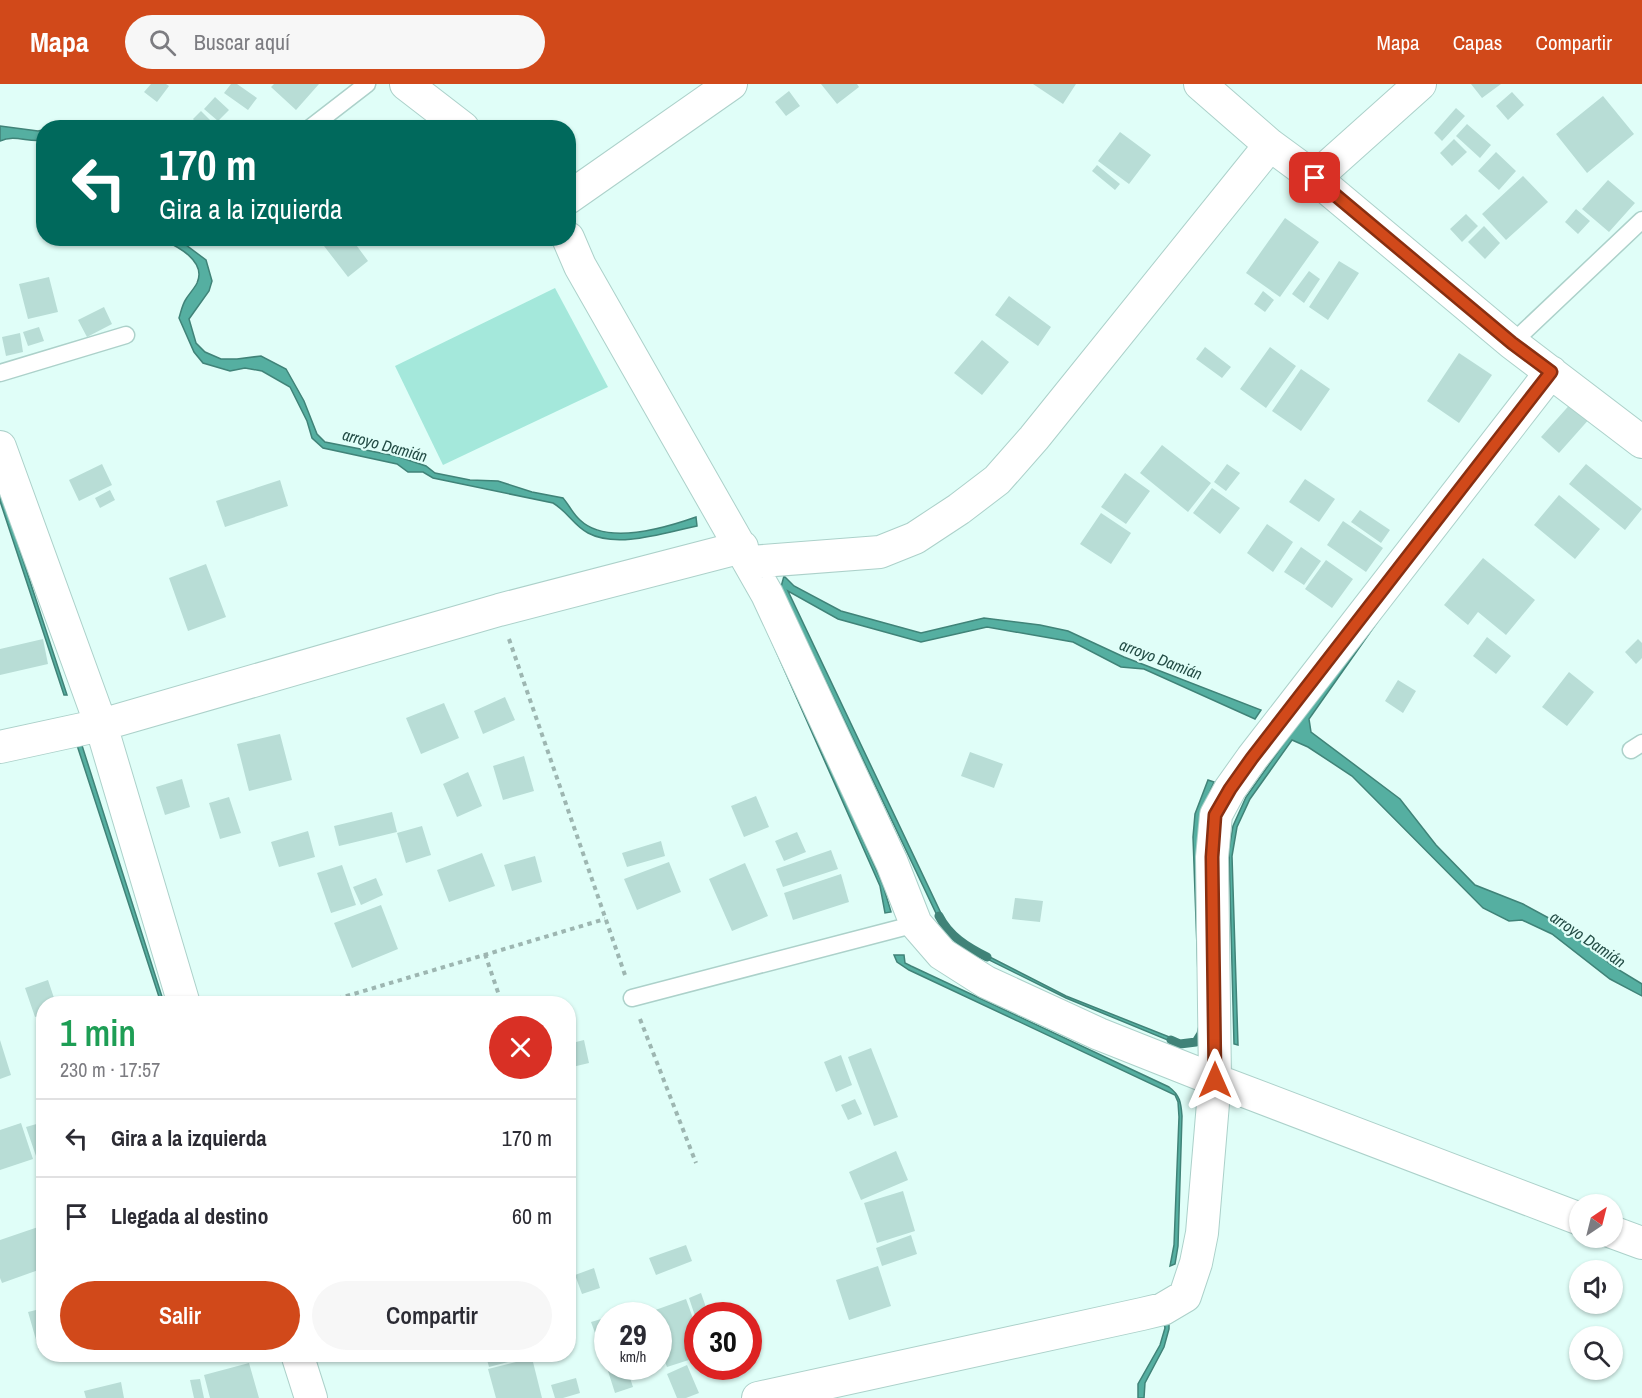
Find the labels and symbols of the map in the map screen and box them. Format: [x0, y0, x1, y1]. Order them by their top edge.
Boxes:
pin [1289, 152, 1340, 203]
water label: arroyo Damián [340, 423, 430, 467]
water label: arroyo Damián [1117, 633, 1205, 685]
water label: arroyo Damián [1546, 906, 1630, 972]
position arrow [1183, 1048, 1247, 1112]
north arrow [1569, 1194, 1623, 1248]
speed limit sign: 30 [684, 1302, 762, 1380]

